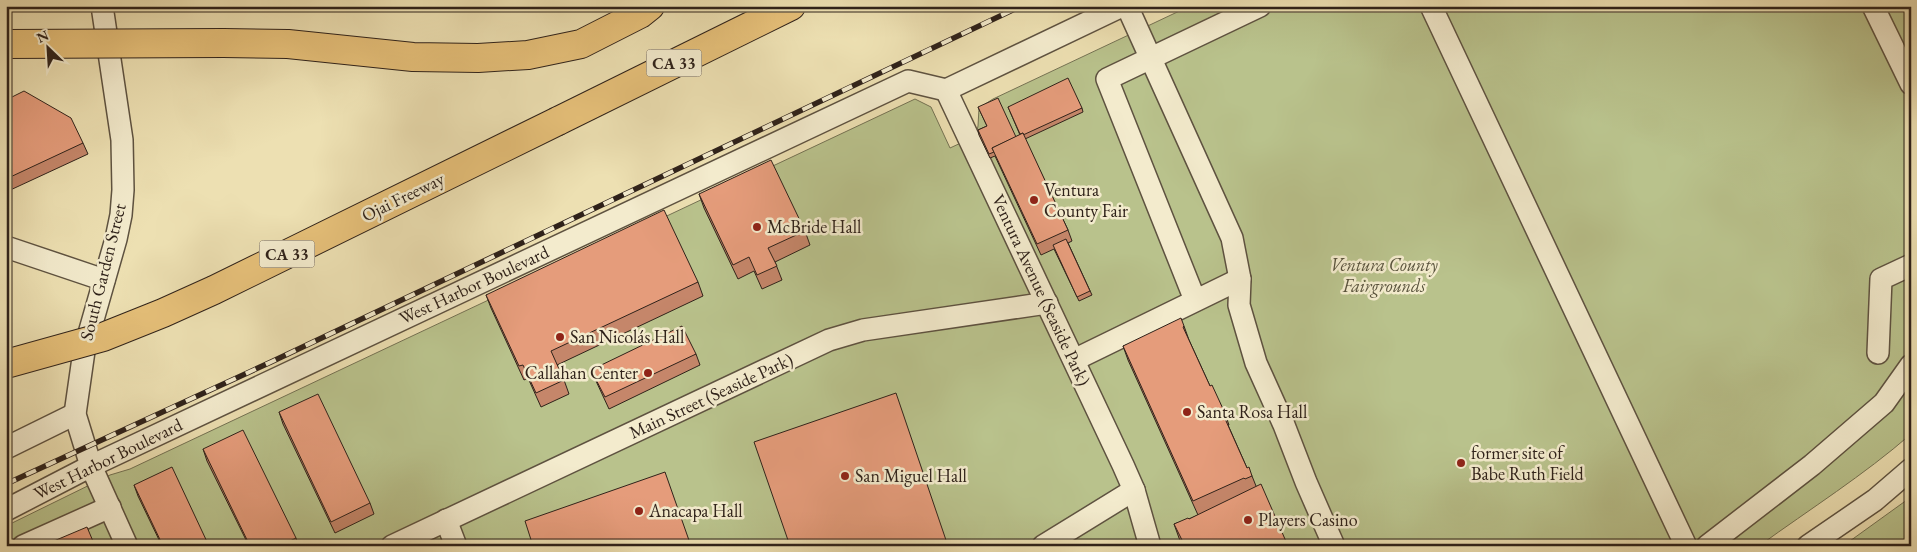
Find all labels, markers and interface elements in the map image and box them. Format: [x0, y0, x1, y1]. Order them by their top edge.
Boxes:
north arrow [22, 22, 72, 72]
text: N [34, 25, 52, 47]
road number: CA 33 [646, 49, 702, 76]
street label: Ojai Freeway [358, 167, 448, 226]
place label: Ventura County Fair [1044, 178, 1128, 222]
street label: Ventura Avenue (Seaside Park) [987, 190, 1096, 389]
marker: Ventura County Fair [1028, 194, 1040, 206]
street label: South Garden Street [74, 201, 131, 343]
place label: McBride Hall [767, 215, 861, 238]
marker: McBride Hall [751, 221, 763, 233]
street label: West Harbor Boulevard [395, 239, 553, 329]
road number: CA 33 [260, 240, 314, 268]
park label: Ventura County Fairgrounds [1330, 253, 1439, 298]
place label: San Nicolás Hall [570, 325, 684, 348]
marker: San Nicolás Hall [554, 331, 566, 343]
street label: Main Street (Seaside Park) [625, 347, 796, 444]
place label: Callahan Center [525, 361, 638, 384]
marker: Callahan Center [642, 367, 654, 379]
place label: Santa Rosa Hall [1197, 400, 1307, 423]
marker: Santa Rosa Hall [1181, 406, 1193, 418]
street label: West Harbor Boulevard [30, 412, 187, 505]
place label: former site of Babe Ruth Field [1471, 441, 1584, 485]
marker: former site of Babe Ruth Field [1455, 457, 1467, 469]
place label: San Miguel Hall [855, 464, 967, 487]
marker: San Miguel Hall [839, 470, 851, 482]
place label: Anacapa Hall [648, 499, 743, 522]
marker: Anacapa Hall [633, 505, 645, 517]
place label: Players Casino [1258, 508, 1358, 531]
marker: Players Casino [1242, 514, 1254, 526]

